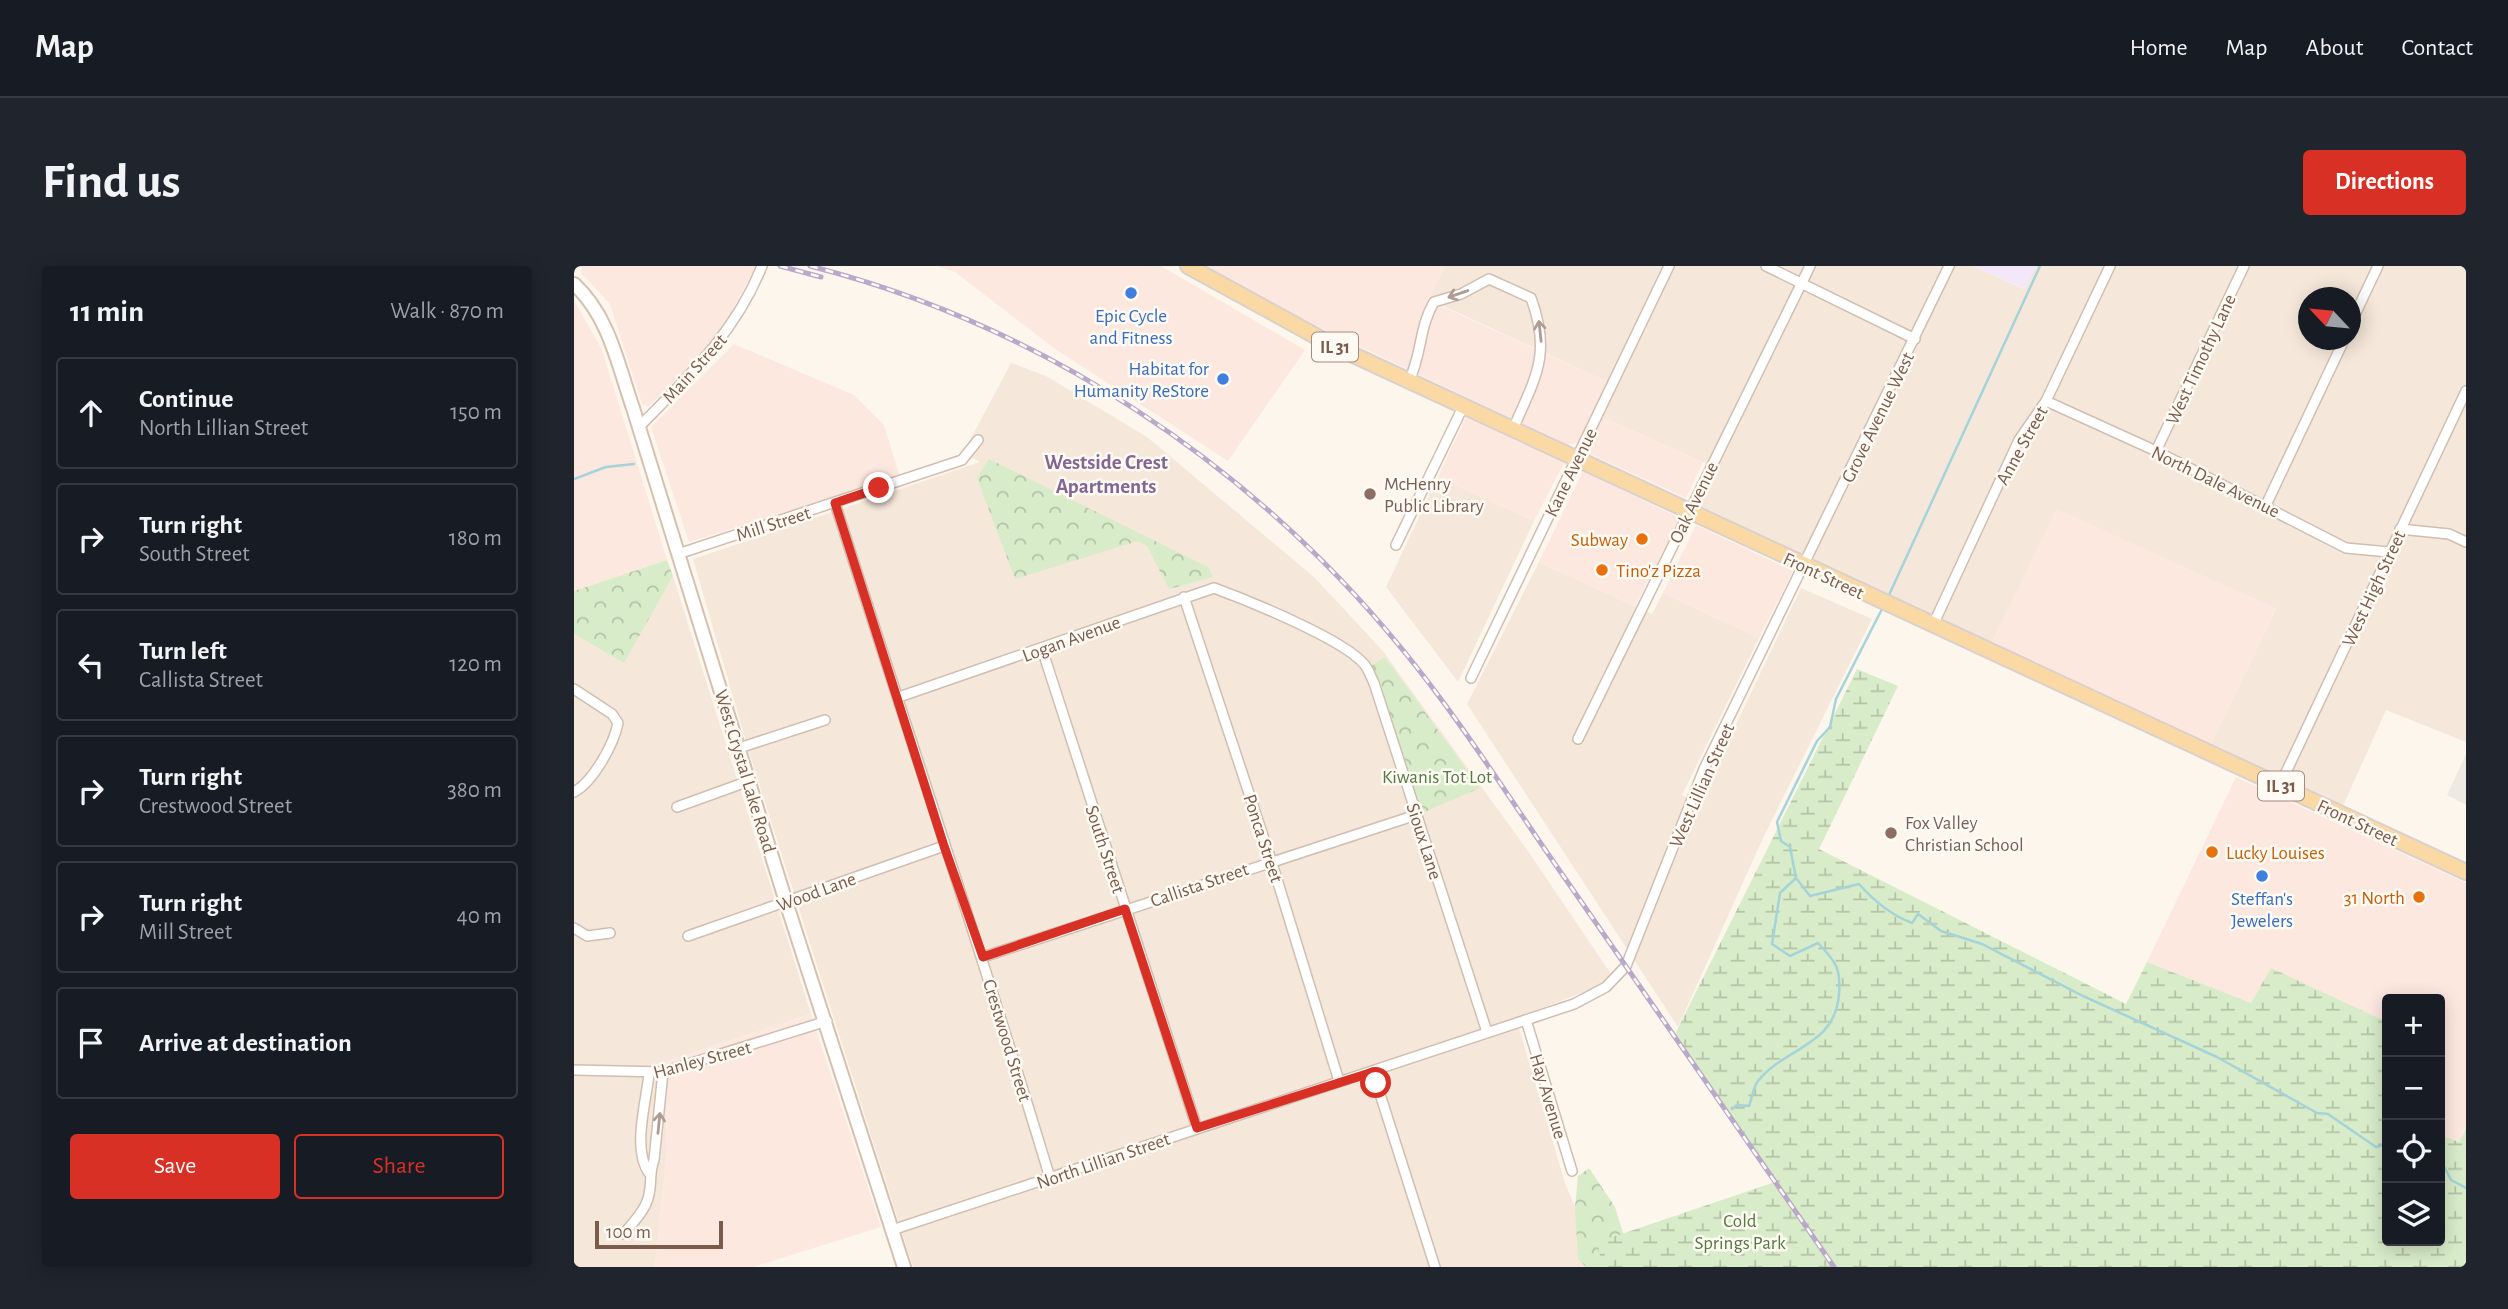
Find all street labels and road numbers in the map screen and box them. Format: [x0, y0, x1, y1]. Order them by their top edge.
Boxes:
street label: West Timothy Lane [2163, 292, 2240, 428]
street label: Main Street [659, 331, 731, 407]
road number: IL 31 [1312, 332, 1358, 362]
street label: Grove Avenue West [1839, 350, 1918, 486]
street label: Anne Street [1993, 403, 2052, 488]
street label: Kane Avenue [1542, 425, 1601, 520]
street label: North Dale Avenue [2148, 443, 2282, 522]
street label: Oak Avenue [1667, 459, 1722, 546]
street label: Mill Street [734, 504, 813, 545]
street label: West High Street [2339, 528, 2410, 650]
street label: Front Street [1780, 549, 1867, 603]
street label: Logan Avenue [1020, 613, 1123, 666]
street label: West Crystal Lake Road [711, 688, 778, 855]
street label: West Lillian Street [1666, 721, 1738, 851]
road number: IL 31 [2258, 772, 2304, 800]
street label: Ponca Street [1239, 792, 1286, 885]
street label: Front Street [2314, 796, 2401, 850]
street label: Sioux Lane [1402, 801, 1445, 882]
street label: South Street [1081, 803, 1128, 896]
street label: Callista Street [1148, 860, 1251, 911]
street label: Wood Lane [774, 869, 859, 916]
street label: Crestwood Street [979, 977, 1034, 1104]
street label: Hanley Street [651, 1038, 753, 1083]
street label: Hay Avenue [1526, 1052, 1569, 1141]
street label: North Lillian Street [1034, 1130, 1173, 1193]

